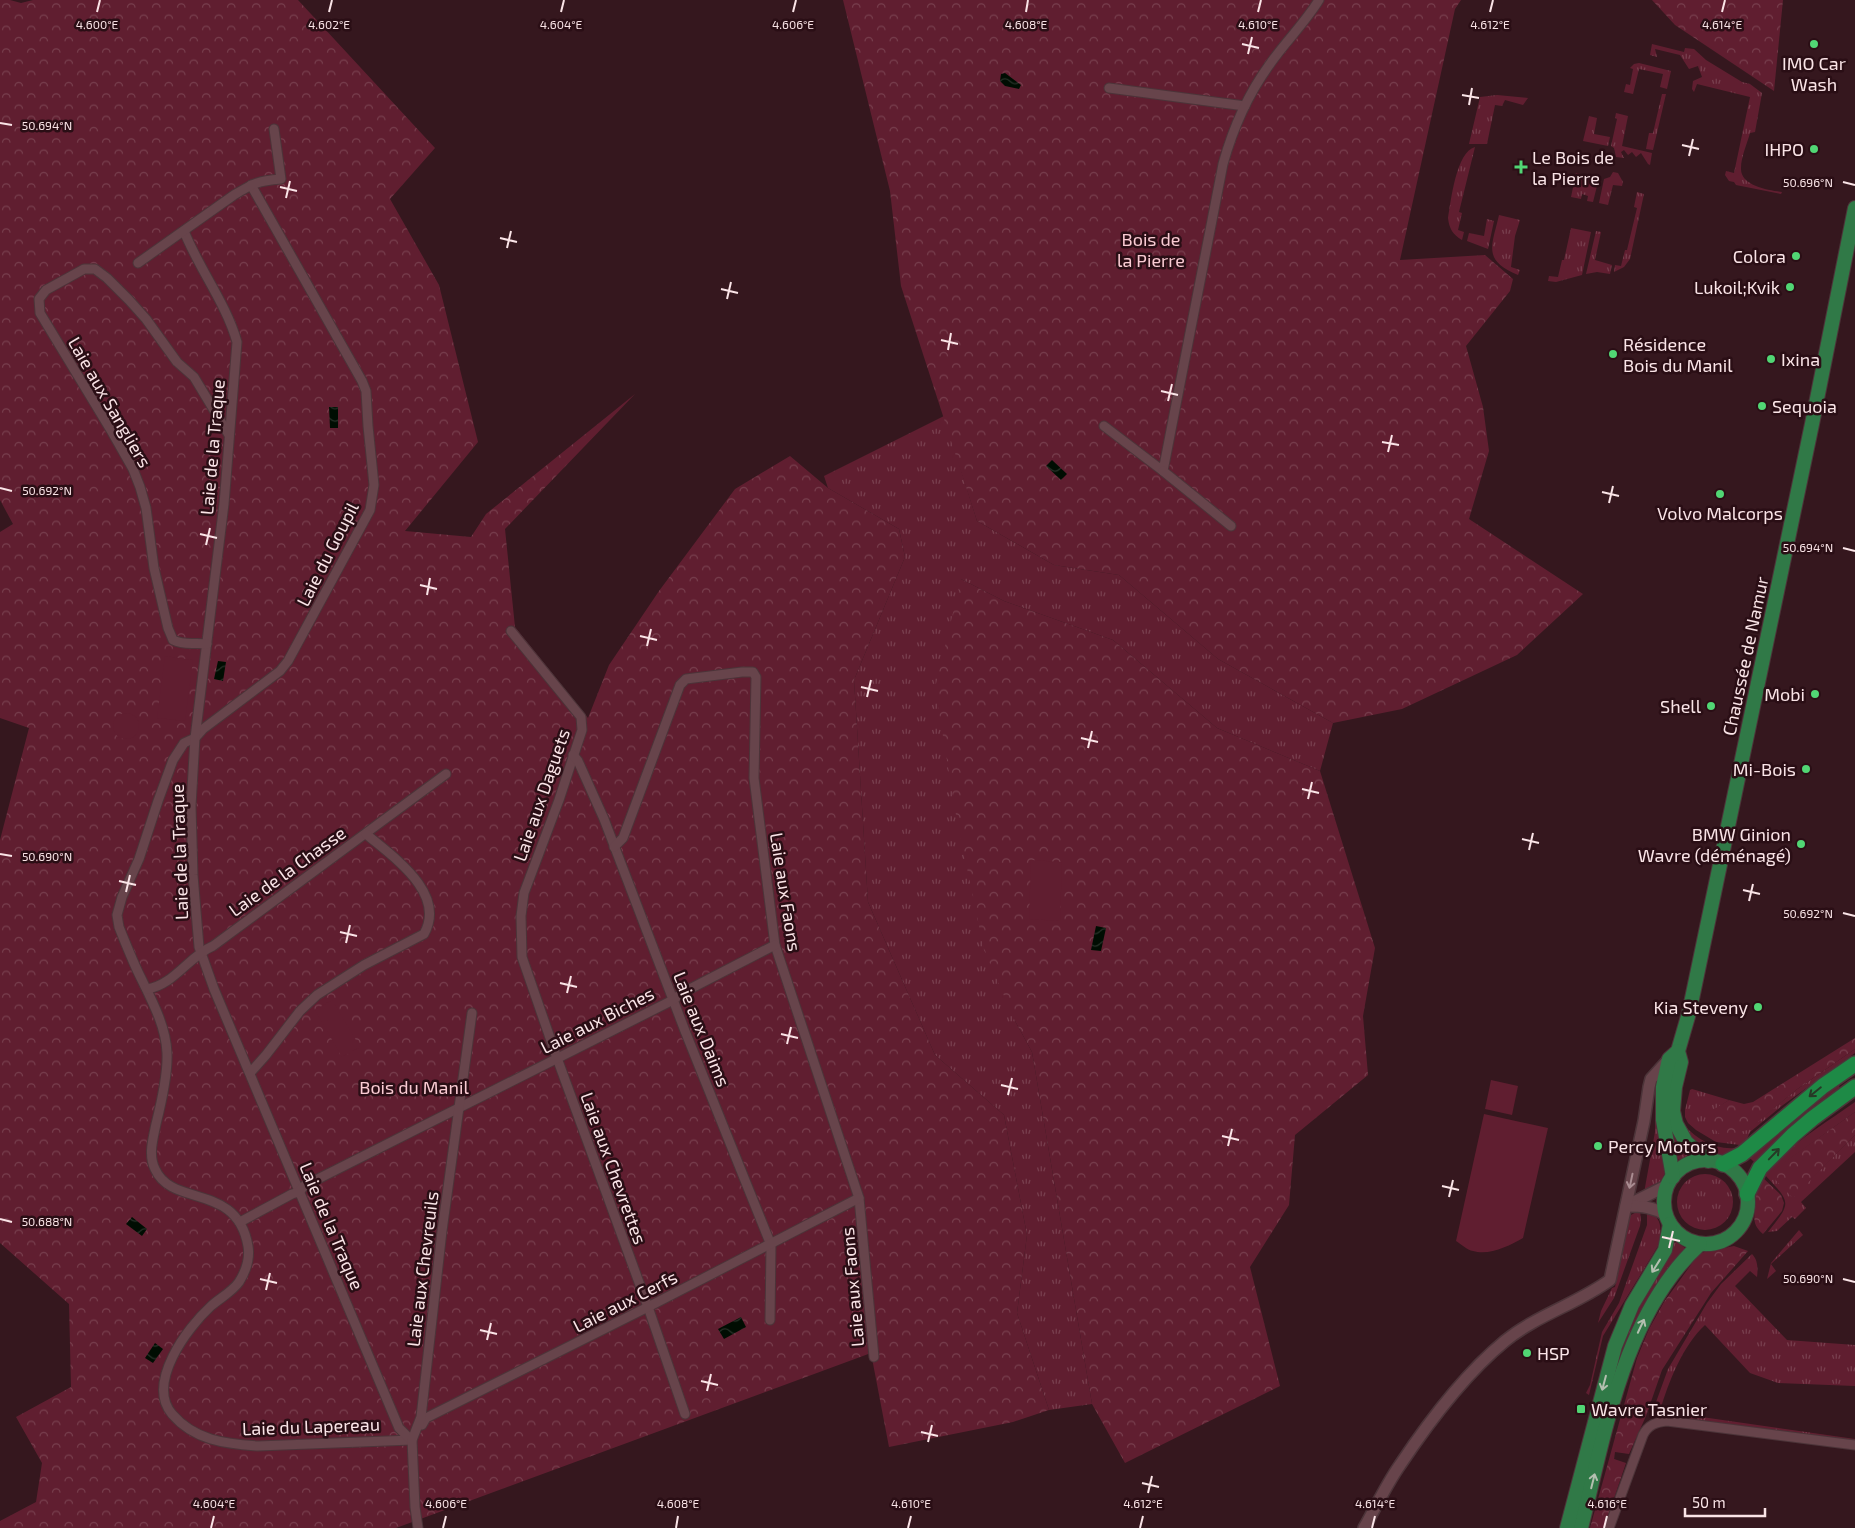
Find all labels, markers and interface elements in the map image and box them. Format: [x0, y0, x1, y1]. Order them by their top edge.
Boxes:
text: 4.600°E [76, 17, 119, 31]
text: 4.602°E [308, 17, 350, 31]
text: 4.604°E [540, 17, 583, 31]
text: 4.606°E [772, 17, 814, 31]
text: 4.608°E [1005, 17, 1048, 31]
text: 4.610°E [1238, 17, 1278, 31]
text: 4.612°E [1470, 17, 1510, 31]
text: 4.614°E [1702, 17, 1742, 31]
marker: IMO Car Wash [1808, 38, 1820, 50]
place label: IMO Car Wash [1782, 52, 1846, 95]
text: 50.694°N [22, 118, 72, 132]
place label: IHPO [1765, 138, 1804, 160]
marker: IHPO [1808, 143, 1820, 155]
place label: Le Bois de la Pierre [1532, 146, 1614, 189]
marker: Le Bois de la Pierre [1514, 160, 1528, 174]
text: 50.696°N [1783, 175, 1833, 189]
park label: Bois de la Pierre [1117, 228, 1185, 271]
place label: Colora [1733, 245, 1786, 267]
marker: Colora [1790, 250, 1802, 262]
place label: Lukoil;Kvik [1694, 276, 1780, 298]
marker: Lukoil;Kvik [1784, 281, 1796, 293]
street label: Laie aux Sangliers [64, 333, 156, 471]
place label: Résidence Bois du Manil [1623, 333, 1733, 376]
marker: Résidence Bois du Manil [1607, 348, 1619, 360]
place label: Ixina [1781, 348, 1820, 370]
marker: Ixina [1765, 353, 1777, 365]
street label: Laie de la Traque [195, 378, 229, 516]
place label: Sequoia [1772, 395, 1837, 417]
marker: Sequoia [1756, 400, 1768, 412]
text: 50.692°N [22, 483, 72, 497]
marker: Volvo Malcorps [1714, 488, 1726, 500]
street label: Laie du Goupil [291, 498, 363, 610]
place label: Volvo Malcorps [1657, 502, 1783, 524]
text: 50.694°N [1783, 540, 1833, 554]
street label: Chaussée de Namur [1717, 574, 1773, 738]
place label: Mobi [1764, 683, 1805, 705]
marker: Mobi [1809, 688, 1821, 700]
place label: Shell [1660, 695, 1702, 717]
marker: Shell [1705, 700, 1717, 712]
street label: Laie aux Daguets [508, 726, 574, 864]
place label: Mi-Bois [1733, 758, 1796, 780]
marker: Mi-Bois [1800, 763, 1812, 775]
street label: Laie de la Traque [166, 784, 192, 920]
street label: Laie de la Chasse [224, 821, 350, 921]
place label: BMW Ginion Wavre (déménagé) [1638, 823, 1791, 866]
street label: Laie aux Faons [766, 831, 806, 953]
marker: BMW Ginion Wavre (déménagé) [1795, 838, 1807, 850]
text: 50.690°N [22, 849, 72, 863]
text: 50.692°N [1783, 906, 1833, 920]
street label: Laie aux Daims [669, 968, 735, 1090]
street label: Laie aux Biches [536, 982, 658, 1058]
place label: Kia Steveny [1653, 996, 1748, 1018]
marker: Kia Steveny [1752, 1001, 1764, 1013]
park label: Bois du Manil [359, 1076, 469, 1098]
one-way arrow [1809, 1087, 1822, 1098]
street label: Laie aux Chevrettes [576, 1089, 652, 1247]
place label: Percy Motors [1608, 1135, 1717, 1157]
marker: Percy Motors [1592, 1140, 1604, 1152]
one-way arrow [1768, 1148, 1780, 1161]
street label: Laie de la Traque [295, 1159, 369, 1293]
one-way arrow [1626, 1172, 1635, 1188]
street label: Laie aux Chevreuils [402, 1190, 442, 1348]
text: 50.688°N [22, 1214, 72, 1228]
street label: Laie aux Faons [836, 1226, 868, 1348]
one-way arrow [1650, 1259, 1660, 1273]
street label: Laie aux Cerfs [569, 1265, 681, 1337]
text: 50.690°N [1783, 1271, 1833, 1285]
one-way arrow [1637, 1319, 1646, 1334]
place label: HSP [1537, 1342, 1570, 1364]
marker: HSP [1521, 1347, 1533, 1359]
one-way arrow [1599, 1375, 1608, 1391]
place label: Wavre Tasnier [1591, 1398, 1707, 1420]
marker: Wavre Tasnier [1575, 1403, 1587, 1415]
street label: Laie du Lapereau [242, 1413, 380, 1439]
one-way arrow [1589, 1473, 1598, 1489]
scale bar [1685, 1486, 1765, 1518]
text: 50 m [1692, 1493, 1726, 1511]
text: 4.604°E [193, 1496, 236, 1510]
text: 4.606°E [425, 1496, 467, 1510]
text: 4.608°E [657, 1496, 700, 1510]
text: 4.610°E [891, 1496, 931, 1510]
text: 4.612°E [1123, 1496, 1163, 1510]
text: 4.614°E [1355, 1496, 1395, 1510]
text: 4.616°E [1587, 1496, 1627, 1510]

